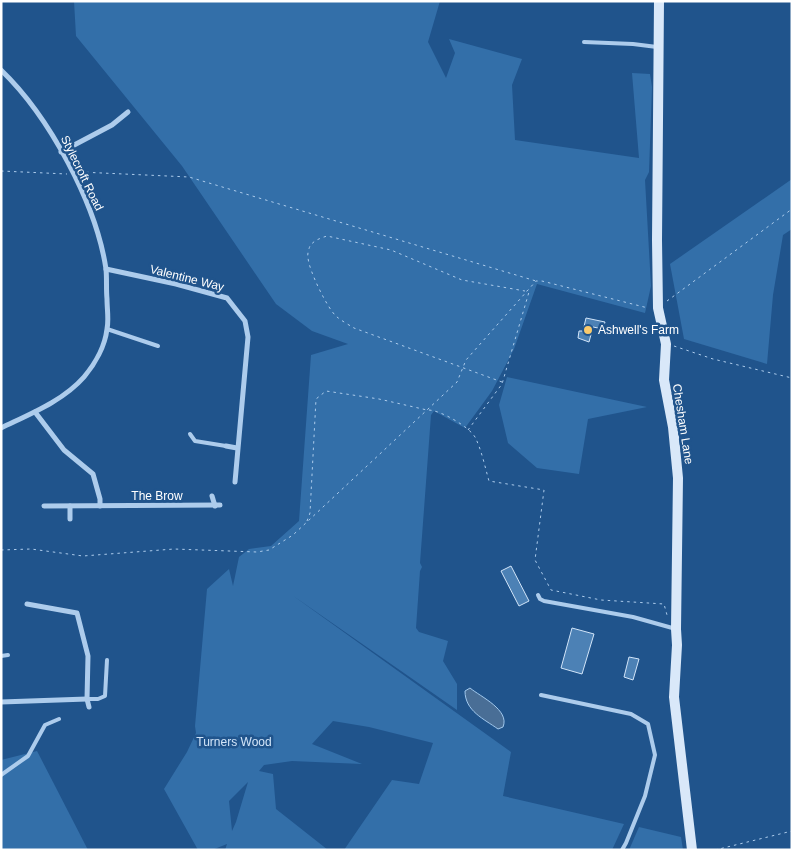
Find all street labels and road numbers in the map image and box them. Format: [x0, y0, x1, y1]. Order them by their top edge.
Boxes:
street label: Stylecroft Road [58, 133, 106, 213]
street label: Valentine Way [148, 262, 226, 294]
street label: Chesham Lane [670, 383, 696, 466]
street label: The Brow [131, 489, 183, 503]

